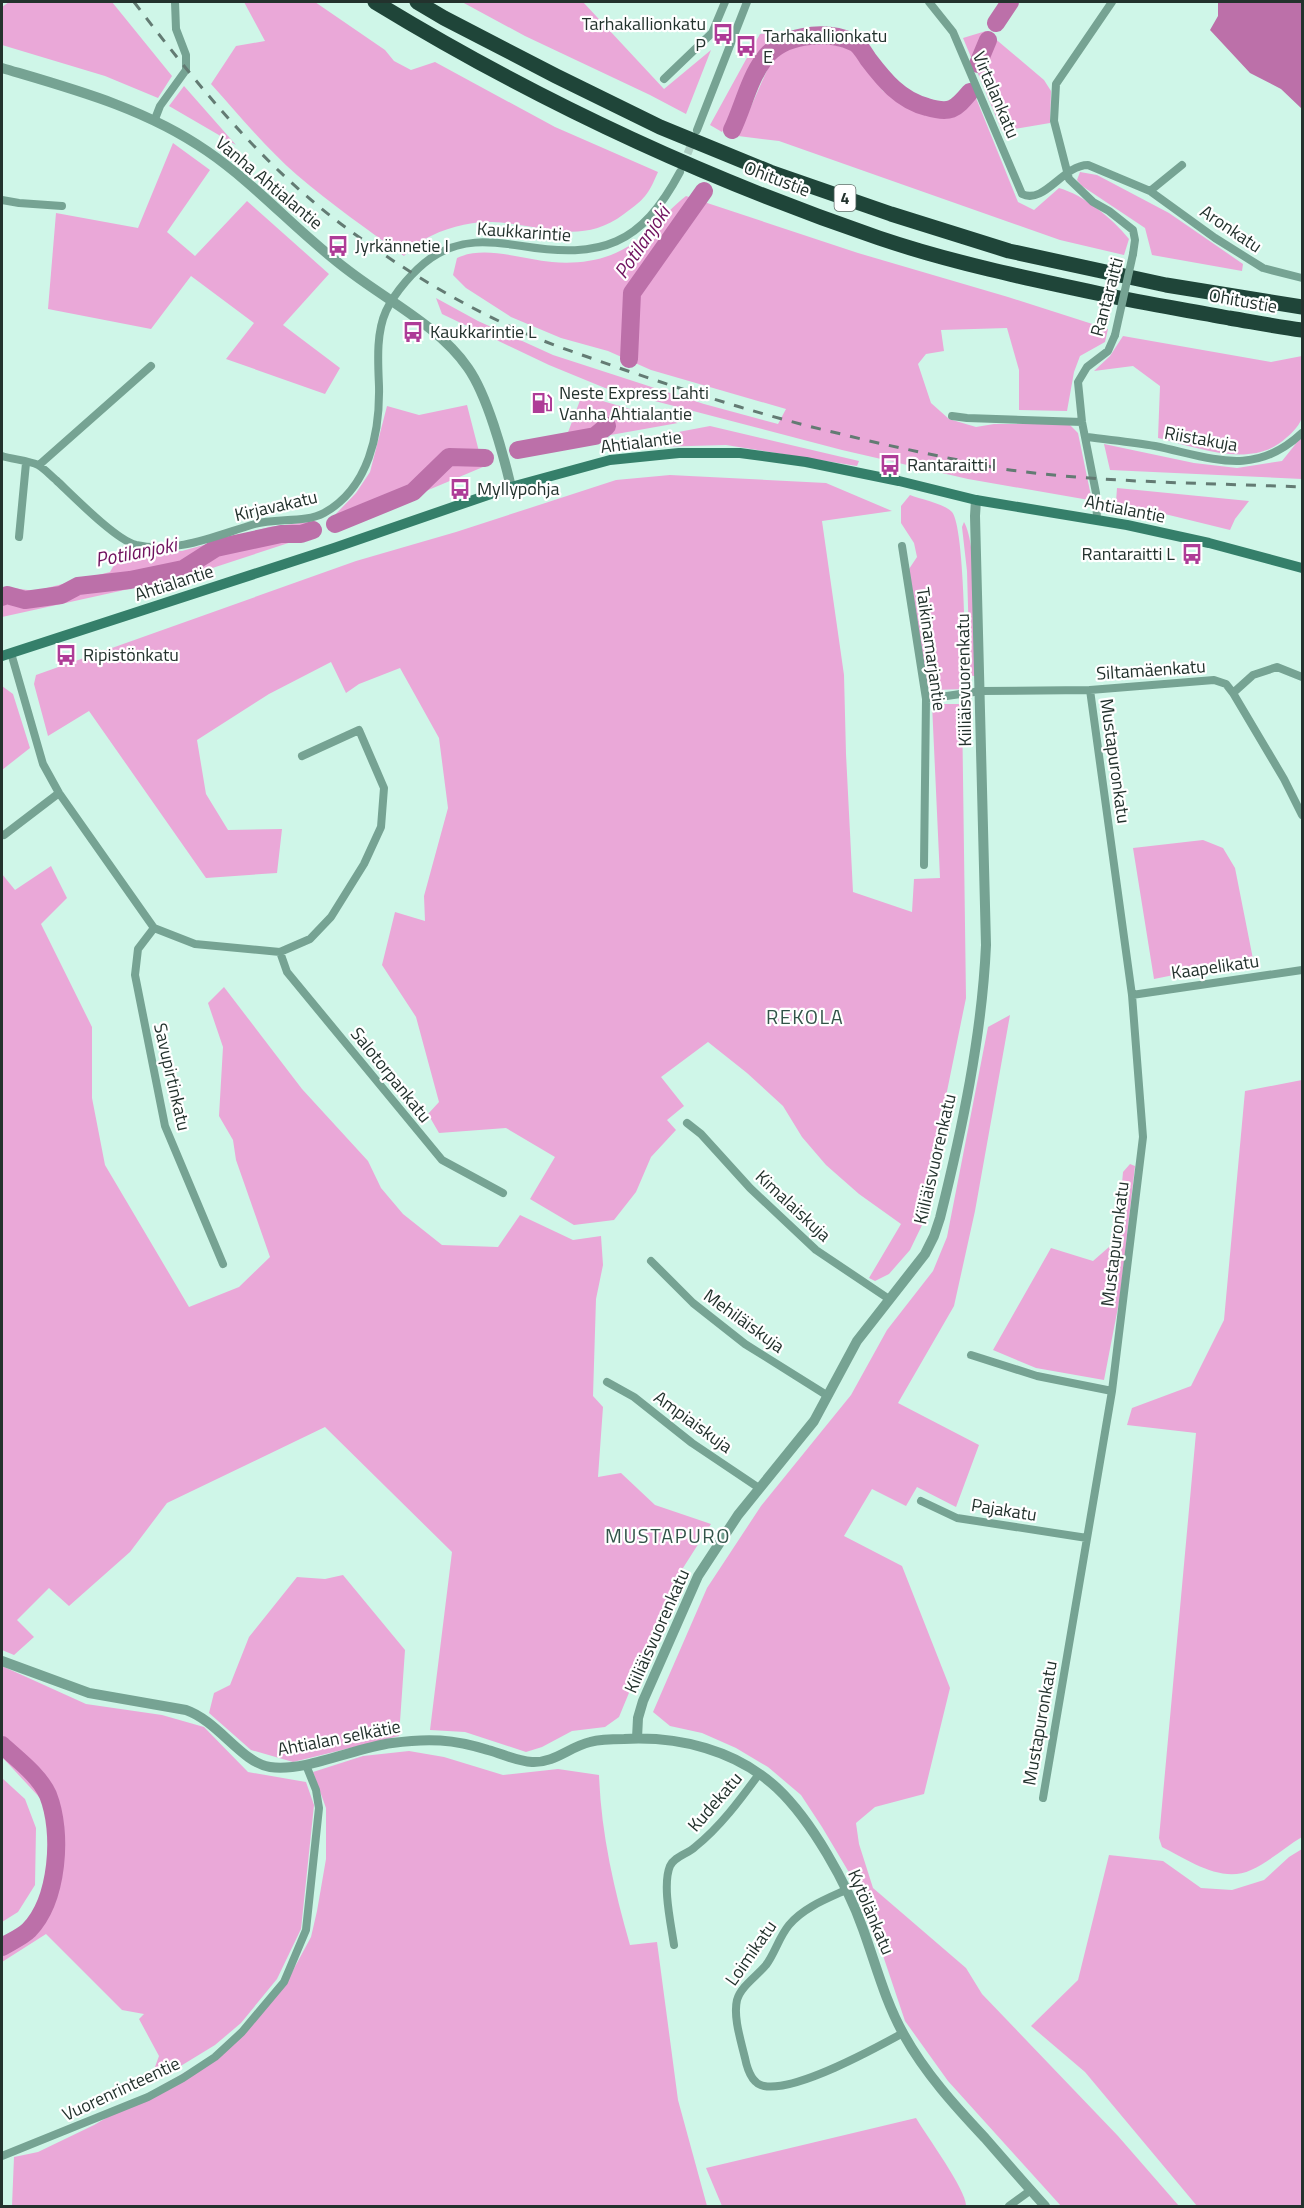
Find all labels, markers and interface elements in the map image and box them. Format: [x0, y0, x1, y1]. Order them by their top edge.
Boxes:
place label: Tarhakallionkatu P [582, 10, 706, 58]
bus stop icon: Tarhakallionkatu P [711, 22, 735, 46]
place label: Tarhakallionkatu E [763, 22, 887, 70]
bus stop icon: Tarhakallionkatu E [734, 34, 758, 58]
street label: Virtalankatu [966, 47, 1027, 143]
street label: Vanha Ahtialantie [210, 130, 329, 236]
street label: Ohitustie [740, 154, 814, 204]
road number: 4 [834, 185, 856, 211]
water label: Potilanjoki [606, 196, 679, 285]
street label: Aronkatu [1195, 198, 1268, 259]
street label: Kaukkarintie [476, 215, 572, 248]
place label: Jyrkännetie I [355, 232, 449, 259]
bus stop icon: Jyrkännetie I [326, 234, 350, 258]
street label: Rantaraitti [1083, 254, 1130, 339]
street label: Ohitustie [1207, 281, 1279, 320]
place label: Kaukkarintie L [430, 318, 537, 345]
bus stop icon: Kaukkarintie L [401, 320, 425, 344]
place label: Neste Express Lahti Vanha Ahtialantie [559, 379, 709, 427]
fuel station icon: Neste Express Lahti Vanha Ahtialantie [530, 391, 554, 415]
street label: Riistakuja [1162, 419, 1240, 458]
street label: Ahtialantie [599, 423, 683, 460]
place label: Rantaraitti I [907, 451, 996, 478]
bus stop icon: Rantaraitti I [878, 453, 902, 477]
place label: Myllypohja [477, 475, 559, 502]
bus stop icon: Myllypohja [448, 477, 472, 501]
street label: Kirjavakatu [232, 483, 320, 528]
street label: Ahtialantie [1082, 487, 1168, 530]
water label: Potilanjoki [92, 528, 182, 575]
place label: Rantaraitti L [1082, 540, 1175, 567]
bus stop icon: Rantaraitti L [1180, 542, 1204, 566]
street label: Ahtialantie [131, 557, 217, 608]
street label: Taikinamarjantie [909, 586, 954, 712]
street label: Kiiliäisvuorenkatu [949, 613, 978, 747]
place label: Ripistönkatu [83, 641, 179, 668]
bus stop icon: Ripistönkatu [54, 643, 78, 667]
street label: Siltamäenkatu [1095, 652, 1207, 687]
street label: Mustapuronkatu [1093, 697, 1138, 825]
street label: Kaapelikatu [1169, 947, 1261, 986]
district label: REKOLA [766, 1001, 844, 1032]
street label: Savupirtinkatu [147, 1020, 198, 1133]
street label: Salotorpankatu [344, 1021, 438, 1128]
street label: Kiiliäisvuorenkatu [906, 1091, 963, 1227]
street label: Kimalaiskuja [749, 1163, 837, 1248]
street label: Mustapuronkatu [1093, 1180, 1136, 1308]
street label: Mehiläiskuja [698, 1282, 790, 1359]
street label: Ampiaiskuja [648, 1384, 738, 1459]
street label: Pajakatu [969, 1491, 1039, 1528]
district label: MUSTAPURO [605, 1520, 731, 1551]
street label: Kiiliäisvuorenkatu [617, 1564, 696, 1697]
street label: Mustapuronkatu [1015, 1658, 1064, 1787]
street label: Ahtialan selkätie [275, 1712, 403, 1763]
street label: Kudekatu [681, 1766, 748, 1838]
street label: Kytölänkatu [841, 1865, 902, 1959]
street label: Loimikatu [718, 1914, 783, 1991]
street label: Vuorenrinteentie [57, 2049, 184, 2128]

